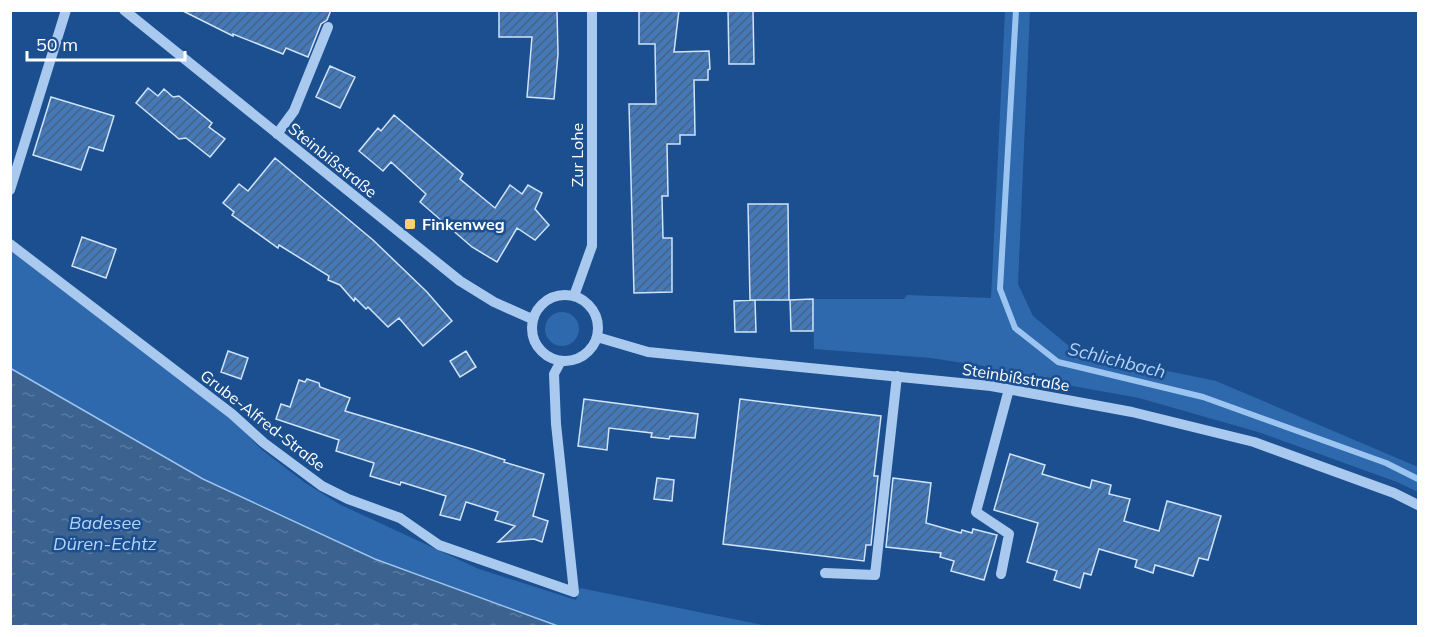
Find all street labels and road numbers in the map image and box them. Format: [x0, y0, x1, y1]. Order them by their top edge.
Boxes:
street label: Steinbißstraße [285, 118, 381, 202]
street label: Zur Lohe [567, 123, 587, 187]
street label: Steinbißstraße [961, 359, 1071, 395]
street label: Grube-Alfred-Straße [197, 365, 329, 475]

